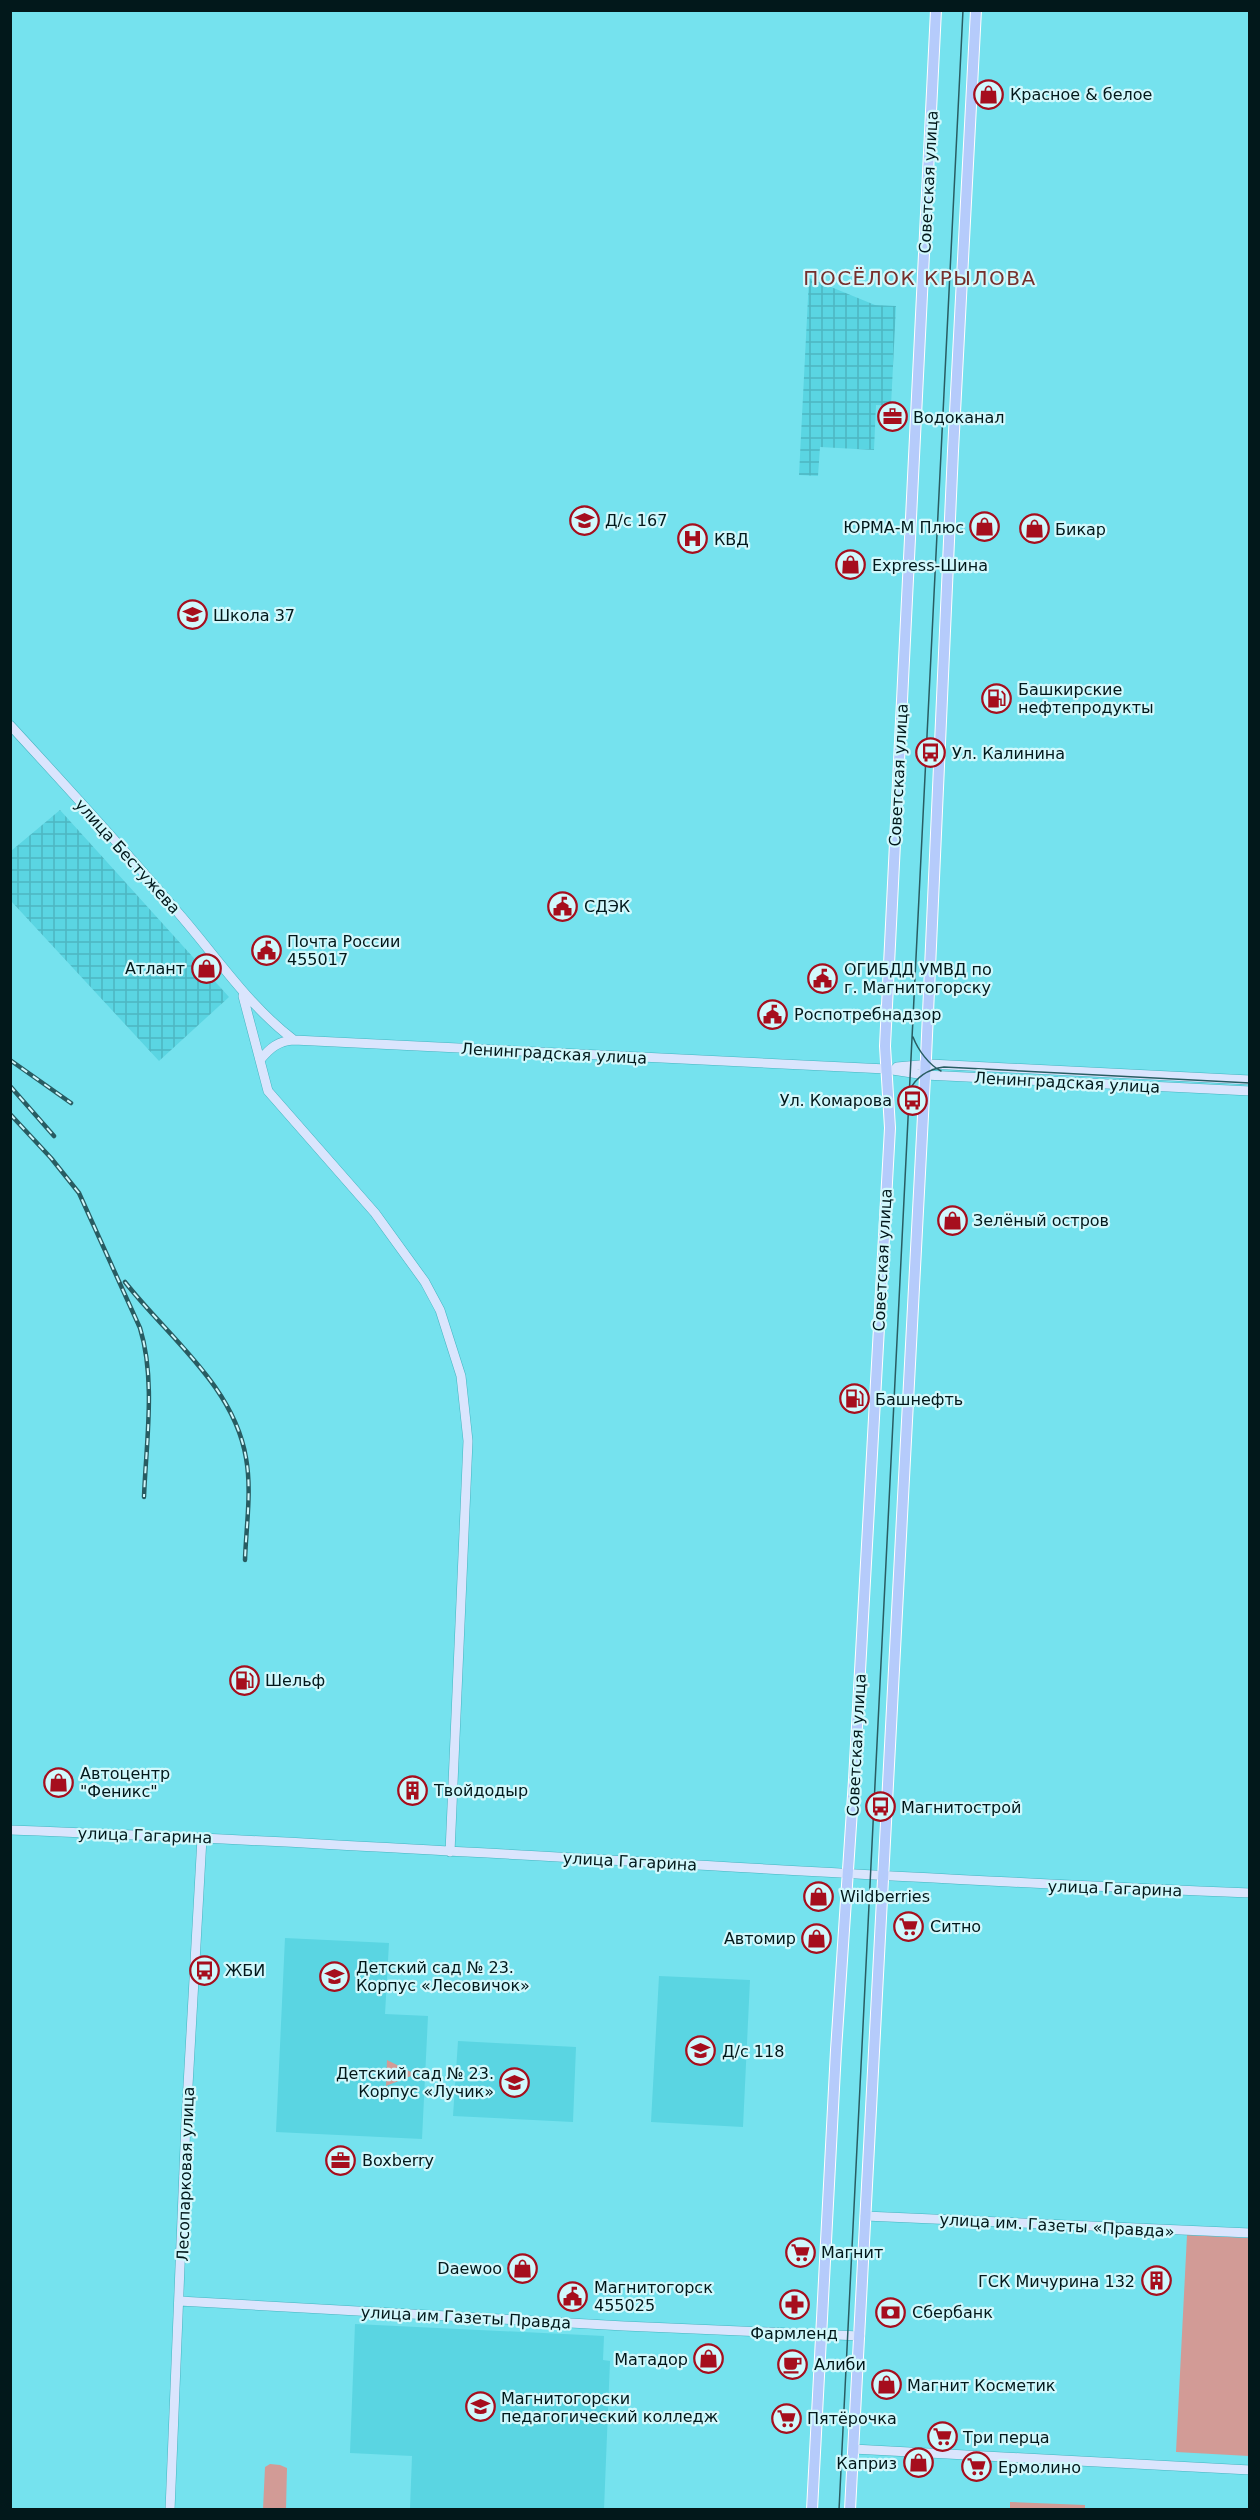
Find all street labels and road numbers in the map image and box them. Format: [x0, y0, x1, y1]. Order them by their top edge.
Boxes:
street label: Советская улица [915, 110, 942, 254]
street label: Советская улица [885, 703, 912, 847]
street label: улица Бестужева [71, 795, 184, 918]
street label: Ленинградская улица [460, 1039, 648, 1068]
street label: Ленинградская улица [973, 1068, 1161, 1097]
street label: Советская улица [869, 1188, 896, 1332]
street label: Советская улица [843, 1673, 870, 1817]
street label: улица Гагарина [77, 1824, 213, 1847]
street label: улица Гагарина [562, 1848, 698, 1875]
street label: улица Гагарина [1047, 1877, 1183, 1900]
street label: Лесопарковая улица [173, 2086, 198, 2262]
street label: улица им. Газеты «Правда» [939, 2210, 1175, 2241]
street label: улица им Газеты Правда [360, 2302, 572, 2332]

